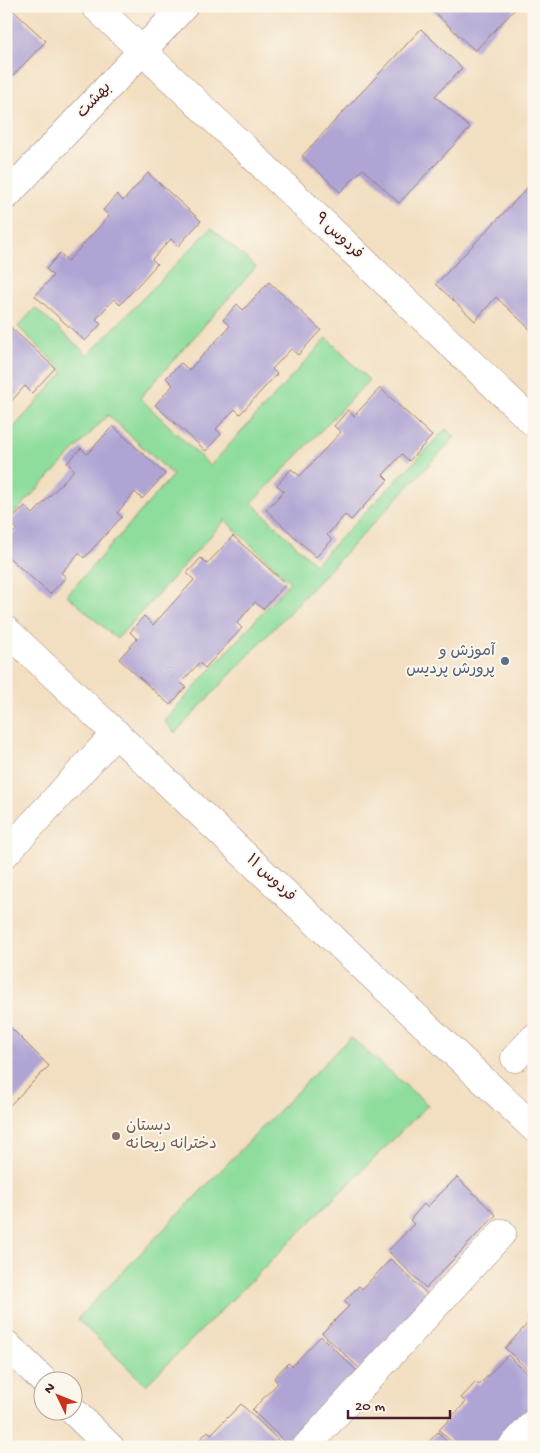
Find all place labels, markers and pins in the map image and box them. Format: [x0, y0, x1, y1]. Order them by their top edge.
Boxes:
place label: آموزش و پرورش پردیس [406, 642, 496, 680]
marker: آموزش و پرورش پردیس [499, 655, 511, 667]
place label: دبستان دخترانه ریحانه [126, 1118, 217, 1155]
marker: دبستان دخترانه ریحانه [110, 1130, 122, 1142]

